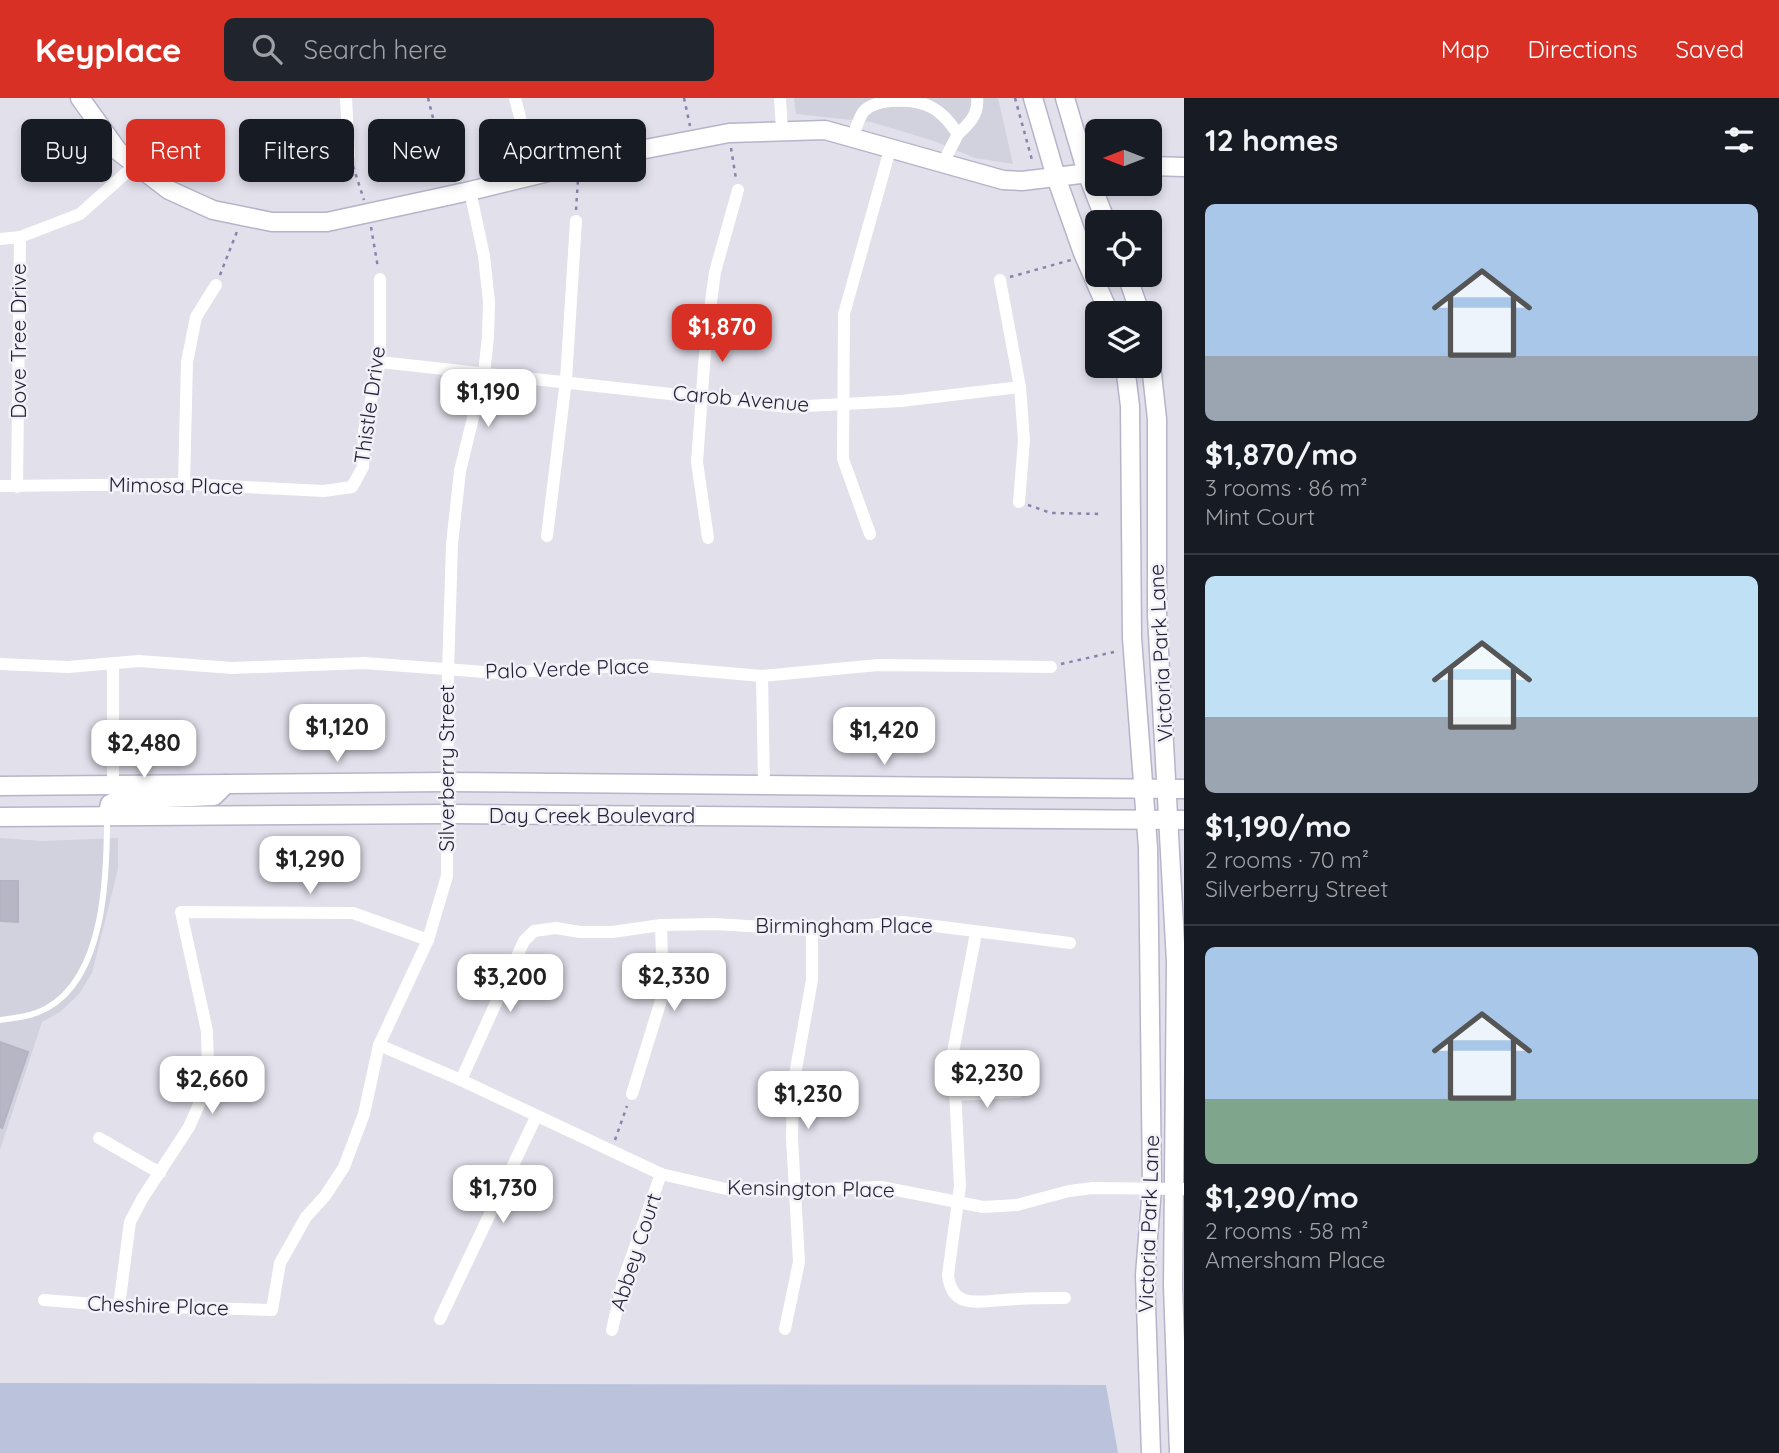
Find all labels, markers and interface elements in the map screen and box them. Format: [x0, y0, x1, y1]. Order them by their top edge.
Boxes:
search box [224, 18, 714, 81]
text: Keyplace [35, 29, 182, 70]
icon: search [248, 30, 286, 68]
text: Search here [304, 33, 447, 66]
text: Map [1441, 34, 1490, 64]
text: Directions [1528, 34, 1638, 64]
text: Saved [1676, 34, 1744, 64]
chip: Buy [21, 119, 112, 182]
chip: Rent [126, 119, 225, 182]
chip: Filters [239, 119, 354, 182]
chip: New [368, 119, 465, 182]
chip: Apartment [479, 119, 646, 182]
north arrow [1085, 119, 1162, 196]
map controls [1085, 119, 1162, 378]
text: 12 homes [1205, 121, 1338, 159]
icon: filters [1720, 121, 1758, 159]
button: locate [1085, 210, 1162, 287]
icon: home [1419, 250, 1545, 376]
street label: Dove Tree Drive [5, 263, 31, 419]
button: layers [1085, 301, 1162, 378]
pin: $1,870 [665, 304, 779, 364]
text: $1,870 [688, 312, 756, 341]
street label: Thistle Drive [348, 344, 390, 466]
pin: $1,190 [431, 370, 545, 429]
text: $1,190 [456, 377, 520, 406]
street label: Carob Avenue [672, 379, 810, 417]
text: $1,870/mo [1205, 435, 1358, 473]
street label: Mimosa Place [108, 471, 244, 499]
text: 3 rooms · 86 m² [1205, 473, 1368, 502]
text: Mint Court [1205, 502, 1315, 531]
street label: Victoria Park Lane [1142, 563, 1178, 743]
icon: home [1419, 622, 1545, 748]
street label: Palo Verde Place [484, 652, 650, 684]
street label: Silverberry Street [433, 684, 459, 852]
pin: $1,120 [280, 704, 394, 764]
pin: $1,420 [827, 708, 941, 767]
text: $1,120 [305, 712, 369, 741]
text: $1,420 [849, 715, 919, 744]
pin: $2,480 [87, 720, 201, 780]
text: $2,480 [107, 728, 181, 757]
street label: Day Creek Boulevard [489, 802, 695, 828]
text: $1,190/mo [1205, 807, 1351, 845]
pin: $1,290 [253, 836, 367, 896]
text: $1,290 [275, 844, 345, 873]
text: 2 rooms · 70 m² [1205, 845, 1369, 874]
text: Silverberry Street [1205, 874, 1388, 903]
street label: Birmingham Place [755, 912, 933, 938]
pin: $3,200 [453, 954, 567, 1014]
pin: $2,330 [617, 954, 731, 1013]
text: $2,330 [638, 961, 710, 990]
text: $3,200 [473, 962, 547, 991]
icon: home [1419, 993, 1545, 1119]
pin: $2,230 [930, 1051, 1044, 1110]
pin: $2,660 [155, 1056, 269, 1116]
text: $2,230 [951, 1058, 1023, 1087]
text: $2,660 [176, 1064, 248, 1093]
pin: $1,230 [751, 1072, 865, 1131]
text: $1,230 [774, 1079, 842, 1108]
street label: Victoria Park Lane [1132, 1134, 1164, 1313]
pin: $1,730 [446, 1166, 560, 1225]
text: $1,730 [469, 1173, 537, 1202]
street label: Kensington Place [727, 1174, 895, 1202]
text: $1,290/mo [1205, 1178, 1359, 1216]
street label: Abbey Court [604, 1190, 666, 1314]
text: 2 rooms · 58 m² [1205, 1216, 1368, 1245]
text: Amersham Place [1205, 1245, 1386, 1274]
street label: Cheshire Place [87, 1290, 229, 1320]

